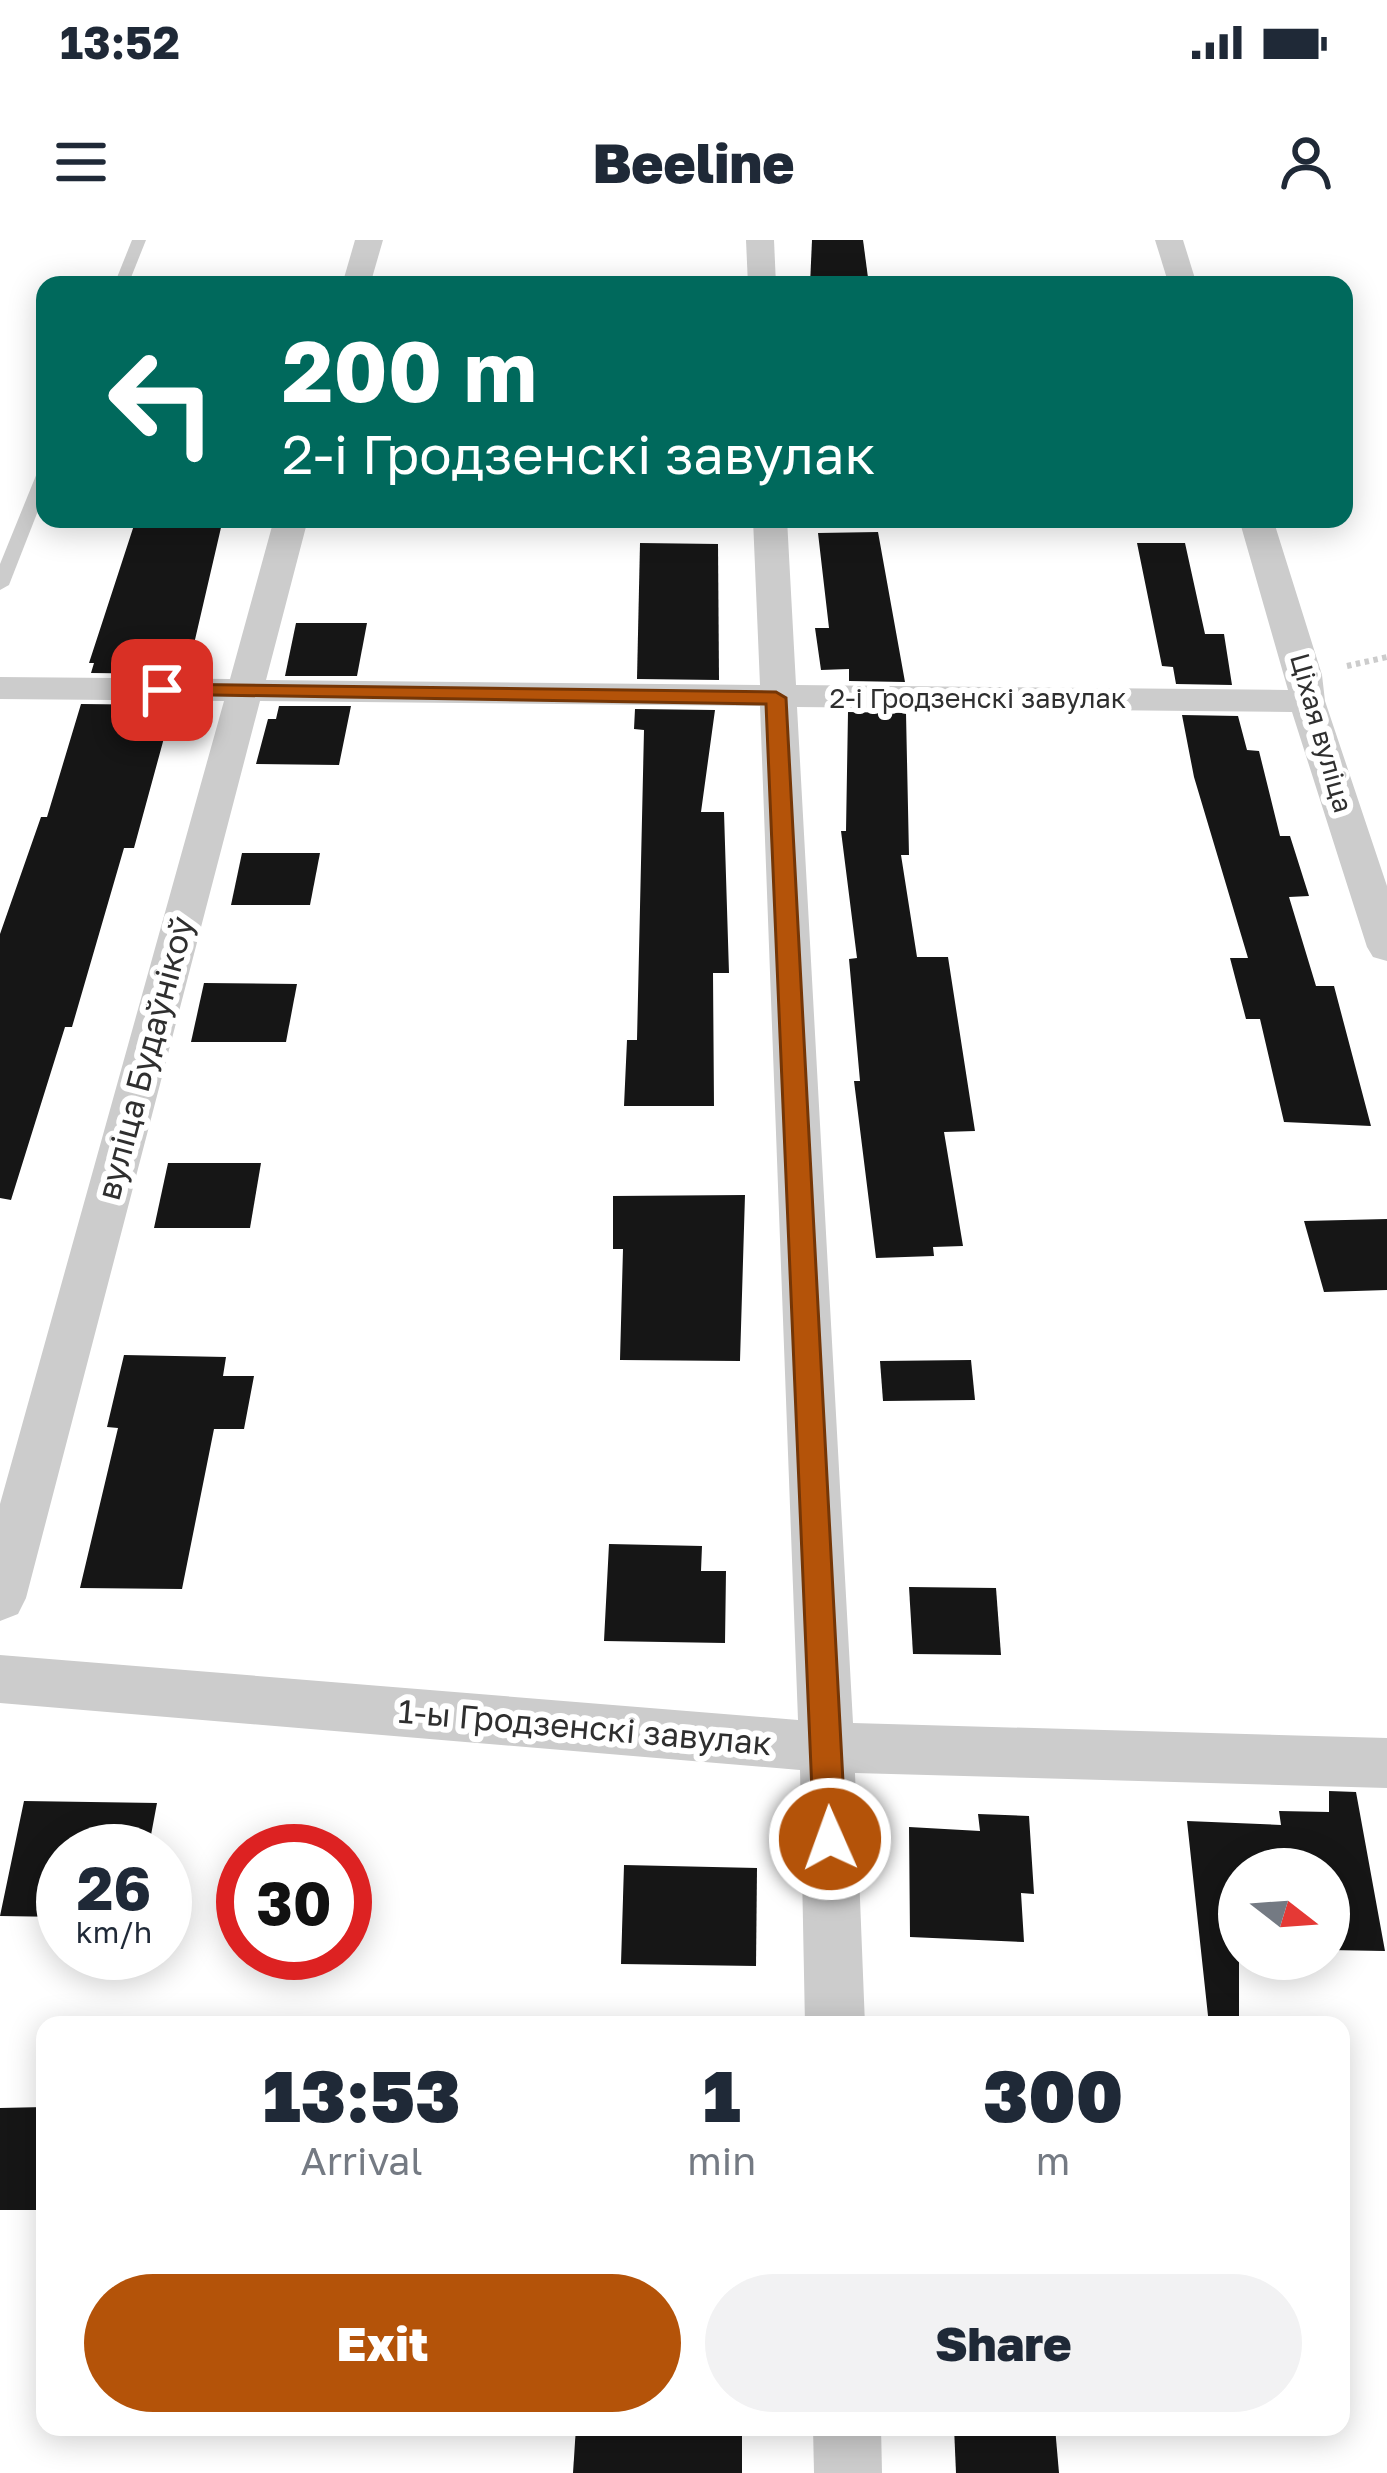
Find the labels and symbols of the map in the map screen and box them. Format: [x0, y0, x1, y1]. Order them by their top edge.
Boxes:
pin [111, 639, 213, 741]
street label: Ціхая вуліца [1284, 649, 1360, 816]
street label: 2-і Гродзенскі завулак [830, 682, 1126, 714]
street label: вуліца Будаўнікоў [88, 912, 201, 1204]
street label: 1-ы Гродзенскі завулак [397, 1691, 773, 1762]
position arrow [767, 1776, 893, 1902]
speed limit sign: 30 [216, 1824, 372, 1980]
north arrow [1218, 1848, 1350, 1980]

